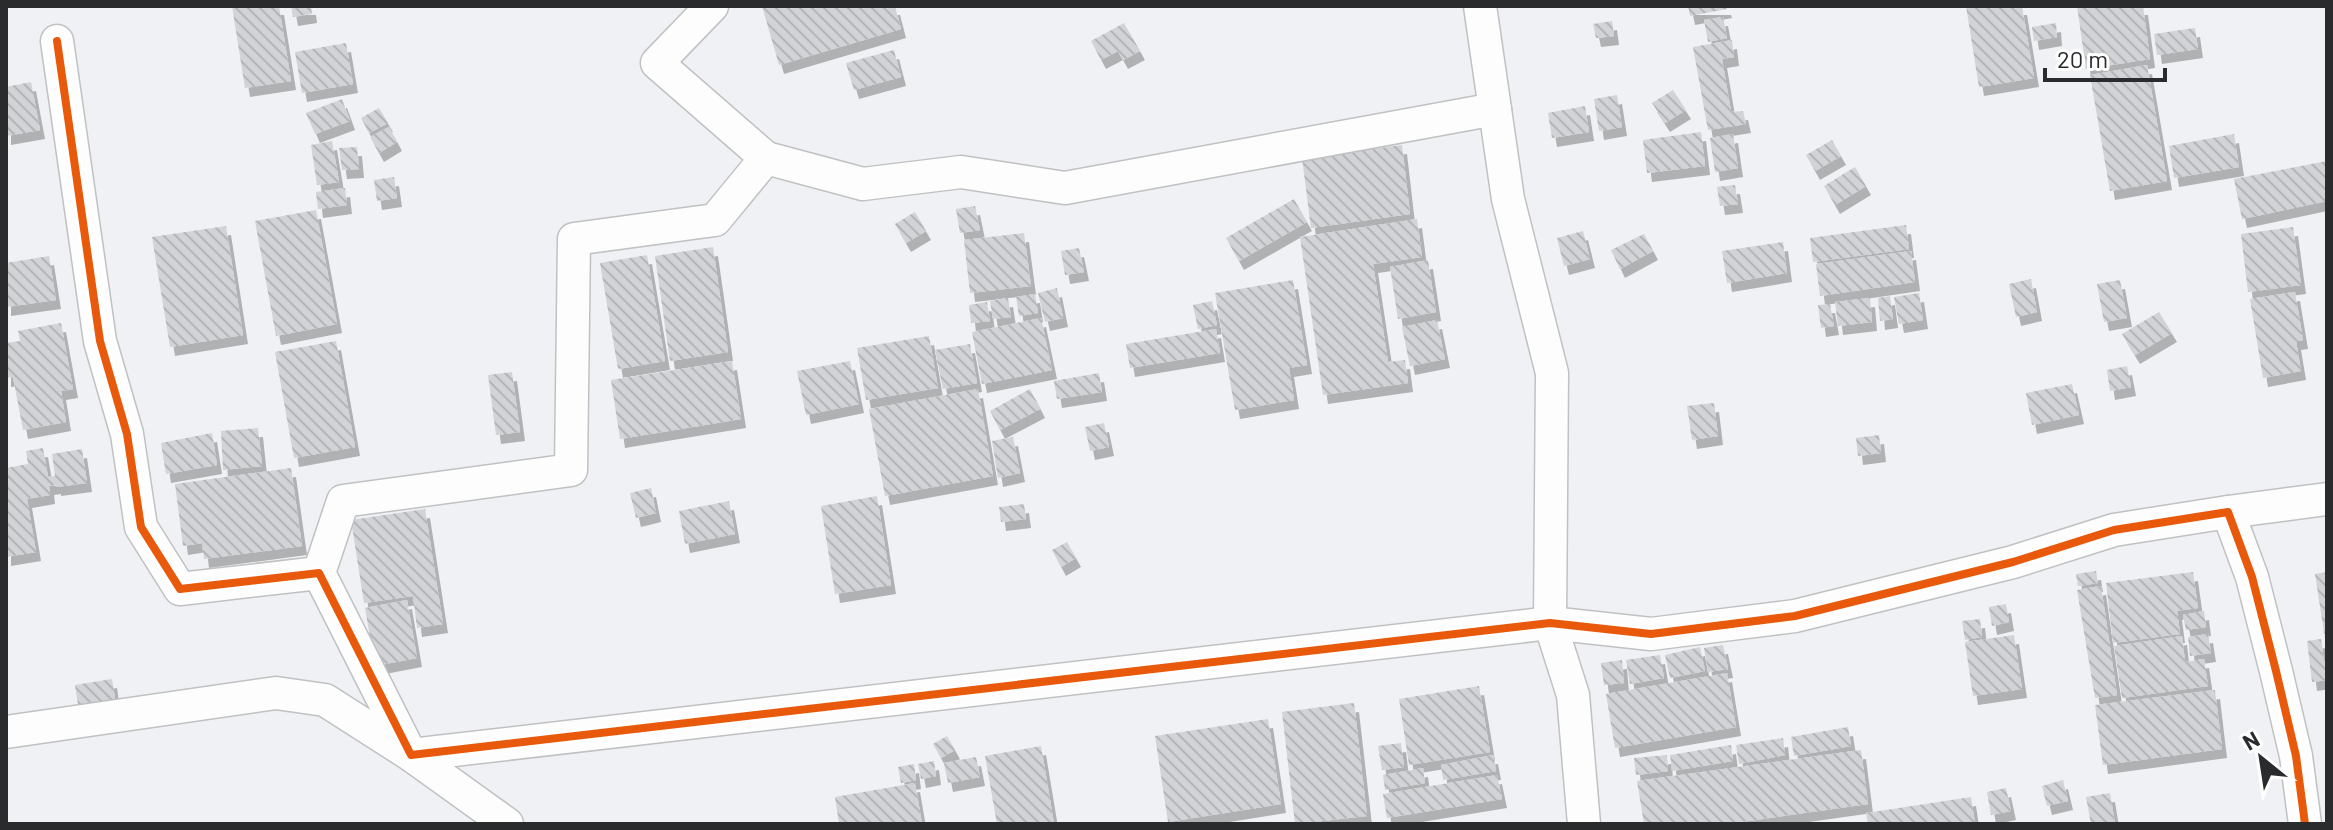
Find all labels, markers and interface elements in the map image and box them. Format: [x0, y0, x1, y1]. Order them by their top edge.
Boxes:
scale bar [2045, 32, 2165, 82]
text: 20 m [2057, 44, 2108, 73]
north arrow [2221, 718, 2301, 798]
text: N [2238, 725, 2263, 755]

